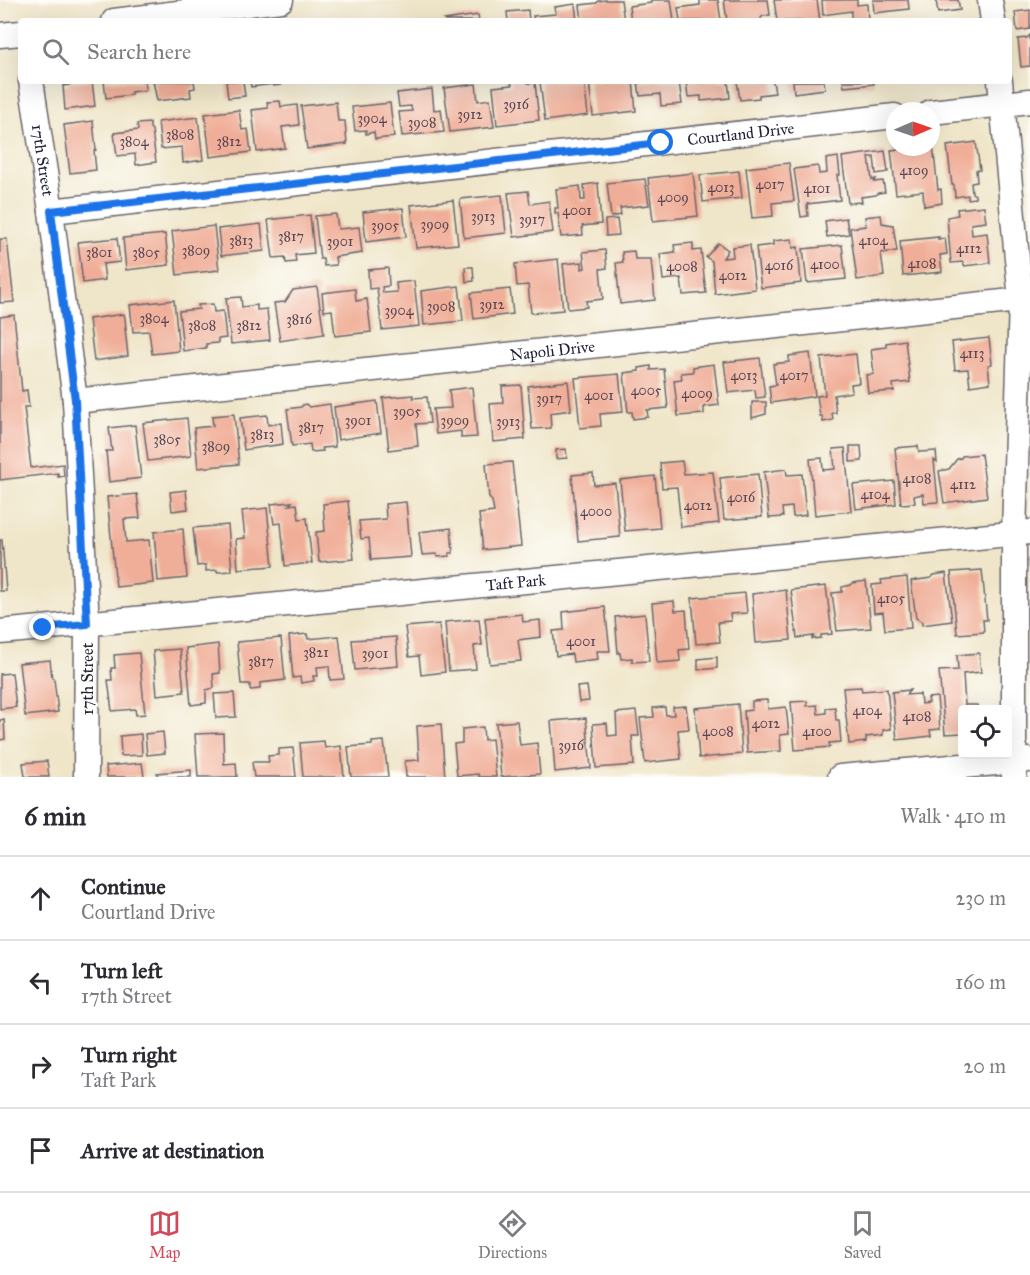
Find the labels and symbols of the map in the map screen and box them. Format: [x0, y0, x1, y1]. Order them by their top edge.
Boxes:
house number: 3916 [503, 96, 530, 113]
north arrow [886, 102, 940, 156]
house number: 3912 [457, 106, 483, 123]
house number: 3904 [357, 110, 388, 127]
house number: 3908 [408, 114, 436, 131]
street label: Courtland Drive [686, 118, 796, 149]
street label: 17th Street [28, 123, 58, 198]
house number: 3808 [166, 126, 194, 143]
route start [647, 129, 673, 155]
house number: 3804 [120, 133, 150, 150]
house number: 3812 [216, 133, 242, 150]
house number: 4109 [900, 162, 928, 179]
house number: 4017 [756, 176, 784, 193]
house number: 4013 [708, 179, 734, 196]
house number: 4101 [804, 180, 831, 197]
house number: 4009 [657, 189, 689, 206]
house number: 4001 [562, 202, 592, 219]
house number: 3913 [471, 208, 495, 225]
house number: 3917 [519, 211, 545, 228]
house number: 3909 [421, 216, 449, 233]
house number: 3905 [371, 217, 399, 234]
house number: 3817 [278, 228, 304, 245]
house number: 3813 [229, 232, 253, 249]
house number: 4104 [858, 232, 889, 249]
house number: 3901 [327, 233, 354, 250]
house number: 4112 [956, 240, 982, 257]
house number: 3809 [182, 242, 210, 259]
house number: 3801 [86, 244, 113, 261]
house number: 3805 [132, 244, 160, 261]
house number: 4108 [908, 255, 936, 272]
house number: 4100 [810, 256, 840, 273]
house number: 4016 [765, 257, 794, 274]
house number: 4008 [666, 258, 698, 275]
house number: 4012 [719, 267, 747, 284]
house number: 3912 [479, 296, 505, 313]
house number: 3908 [427, 298, 455, 315]
house number: 3904 [384, 302, 415, 319]
house number: 3804 [140, 310, 170, 327]
house number: 3816 [286, 311, 313, 328]
house number: 3808 [188, 317, 216, 334]
house number: 3812 [236, 317, 262, 334]
street label: Napoli Drive [509, 337, 596, 364]
house number: 4113 [960, 345, 984, 362]
house number: 4013 [731, 367, 757, 384]
house number: 4017 [780, 367, 808, 384]
house number: 4005 [631, 382, 662, 399]
house number: 4009 [681, 385, 713, 402]
house number: 4001 [584, 387, 614, 404]
house number: 3917 [536, 390, 562, 407]
house number: 3905 [393, 403, 421, 420]
house number: 3901 [345, 412, 372, 429]
house number: 3909 [441, 412, 469, 429]
house number: 3913 [496, 413, 520, 430]
house number: 3817 [298, 419, 324, 436]
house number: 3813 [250, 426, 274, 443]
house number: 3805 [153, 431, 181, 448]
house number: 3809 [202, 438, 230, 455]
house number: 4108 [903, 470, 931, 487]
house number: 4112 [950, 476, 976, 493]
house number: 4104 [860, 486, 891, 503]
house number: 4016 [727, 489, 756, 506]
house number: 4012 [684, 497, 712, 514]
house number: 4000 [580, 503, 612, 520]
street label: Taft Park [485, 570, 547, 595]
house number: 4105 [877, 590, 905, 607]
route end [29, 614, 55, 640]
house number: 4001 [566, 633, 596, 650]
street label: 17th Street [78, 642, 97, 715]
house number: 3821 [303, 644, 329, 661]
house number: 3901 [362, 645, 389, 662]
house number: 3817 [248, 653, 274, 670]
house number: 4104 [852, 702, 883, 719]
house number: 4108 [903, 708, 931, 725]
house number: 4012 [752, 715, 780, 732]
house number: 4008 [702, 723, 734, 740]
house number: 4100 [802, 723, 832, 740]
house number: 3916 [558, 737, 585, 754]

